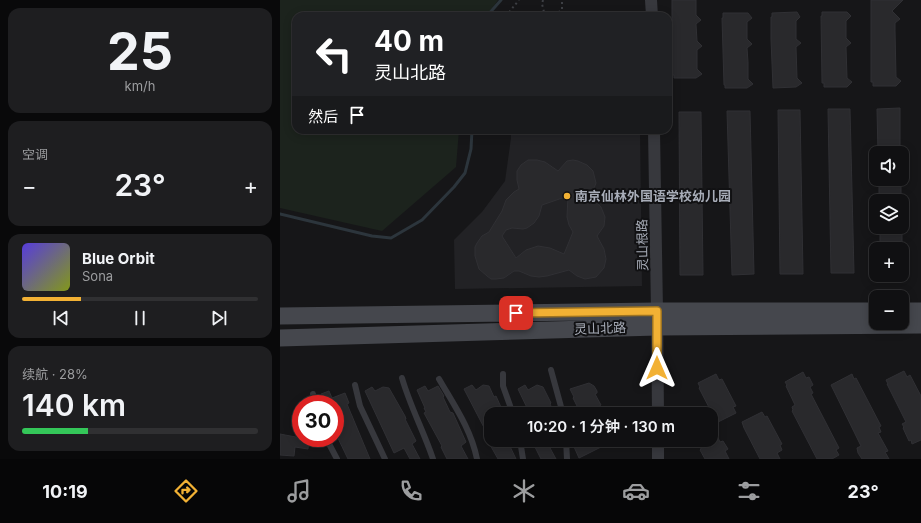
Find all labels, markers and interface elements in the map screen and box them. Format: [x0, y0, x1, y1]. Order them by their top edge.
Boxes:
text: 25 [107, 20, 173, 83]
text: 40 m [374, 24, 444, 58]
icon: left [308, 28, 360, 80]
text: 灵山北路 [374, 62, 446, 83]
text: km/h [125, 78, 155, 94]
icon: arrive [346, 104, 368, 126]
text: 然后 [308, 107, 338, 126]
text: 空调 [22, 146, 48, 162]
map controls [869, 146, 909, 330]
button: sound [869, 146, 909, 186]
text: 23° [114, 167, 166, 203]
text: − [22, 173, 37, 199]
text: + [243, 173, 258, 199]
place label: 南京仙林外国语学校幼儿园 [575, 188, 731, 204]
marker: 南京仙林外国语学校幼儿园 [562, 191, 572, 201]
button: layers [869, 194, 909, 234]
street label: 灵山根路 [634, 219, 650, 271]
button: + [869, 242, 909, 282]
text: Blue Orbit [82, 249, 155, 268]
text: Sona [82, 268, 113, 284]
button: − [869, 290, 909, 330]
pin [499, 296, 533, 330]
icon: arrive [505, 302, 527, 324]
icon: previous [50, 307, 72, 329]
icon: pause [129, 307, 151, 329]
icon: next [208, 307, 230, 329]
street label: 灵山北路 [574, 319, 626, 337]
position arrow [636, 347, 678, 389]
text: 续航 · 28% [22, 366, 88, 382]
text: 140 km [22, 387, 126, 423]
speed limit sign: 30 [292, 395, 344, 447]
text: 10:20 · 1 分钟 · 130 m [527, 417, 675, 436]
icon: directions [172, 477, 200, 505]
icon: music [285, 477, 313, 505]
icon: phone [397, 477, 425, 505]
icon: climate [510, 477, 538, 505]
icon: car [622, 477, 650, 505]
icon: filters [735, 477, 763, 505]
text: 10:19 [42, 481, 88, 502]
text: 23° [848, 481, 879, 502]

